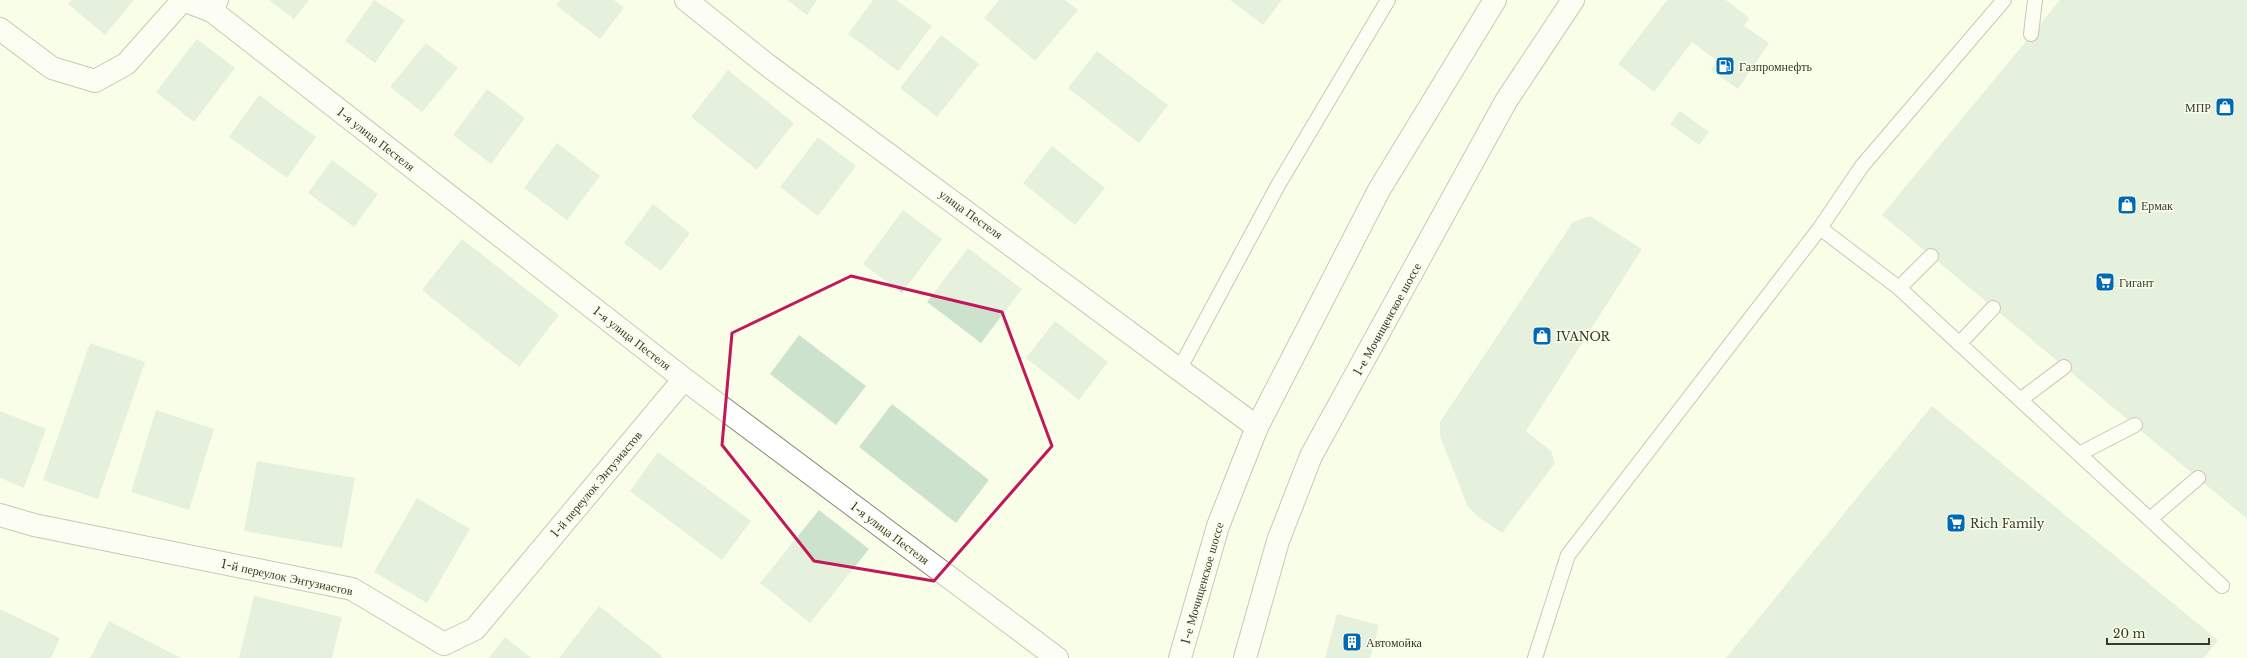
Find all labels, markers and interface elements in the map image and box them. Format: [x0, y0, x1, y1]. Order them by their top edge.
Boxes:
fuel station icon: Газпромнефть [1714, 55, 1736, 77]
place label: Газпромнефть [1739, 59, 1812, 74]
shop icon: МПР [2214, 96, 2236, 118]
place label: МПР [2185, 100, 2211, 115]
street label: 1-я улица Пестеля [334, 104, 418, 174]
street label: улица Пестеля [936, 186, 1006, 242]
shop icon: Ермак [2116, 194, 2138, 216]
place label: Ермак [2141, 198, 2173, 213]
street label: 1-е Мочищенское шоссе [1350, 260, 1424, 378]
supermarket icon: Гигант [2094, 271, 2116, 293]
place label: Гигант [2119, 275, 2155, 290]
street label: 1-я улица Пестеля [590, 303, 674, 373]
shop icon: IVANOR [1531, 325, 1553, 347]
place label: IVANOR [1556, 329, 1611, 344]
street label: 1-й переулок Энтузиастов [547, 427, 645, 540]
street label: 1-я улица Пестеля [848, 499, 933, 568]
supermarket icon: Rich Family [1945, 512, 1967, 534]
place label: Rich Family [1970, 516, 2045, 531]
street label: 1-е Мочищенское шоссе [1177, 520, 1227, 646]
street label: 1-й переулок Энтузиастов [220, 556, 355, 598]
scale bar [2107, 620, 2209, 646]
text: 20 m [2113, 626, 2145, 641]
building icon: Автомойка [1341, 631, 1363, 653]
place label: Автомойка [1366, 635, 1423, 650]

